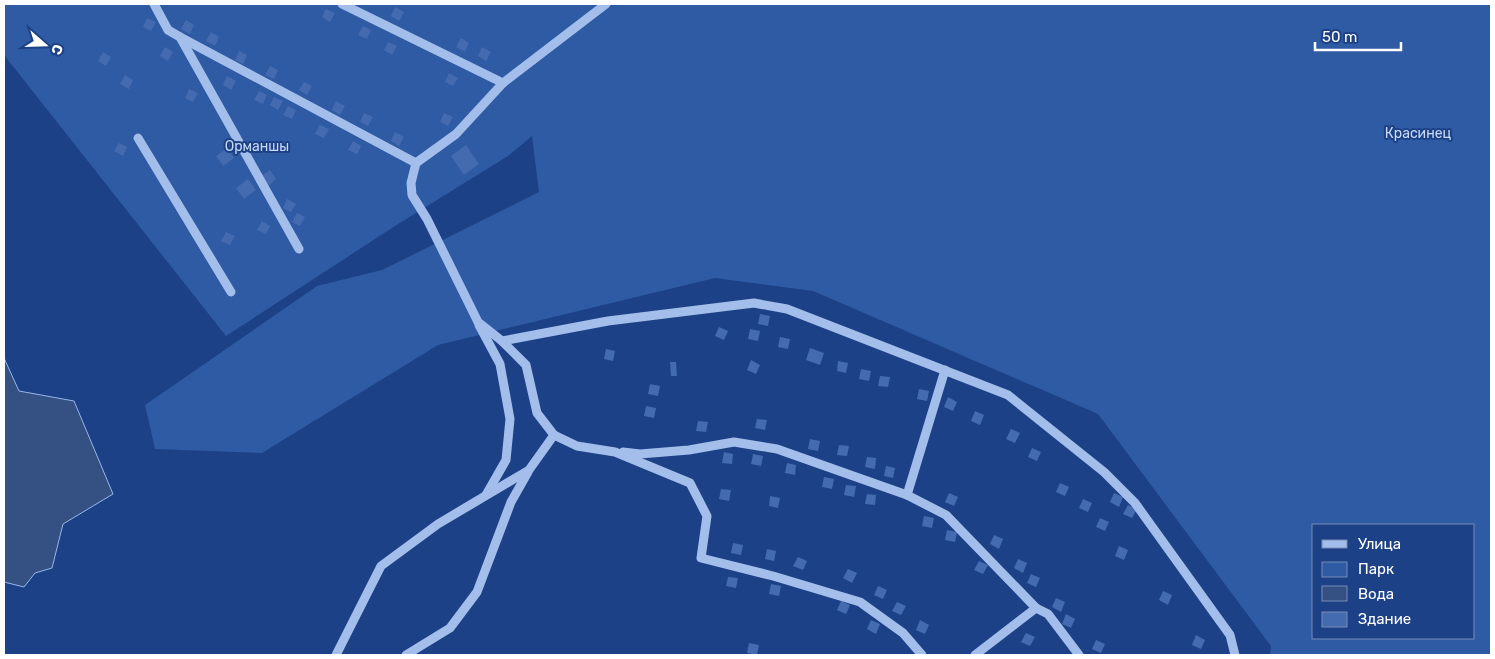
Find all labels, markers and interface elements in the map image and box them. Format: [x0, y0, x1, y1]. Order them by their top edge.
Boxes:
north arrow [20, 20, 70, 70]
scale bar [1315, 20, 1401, 52]
text: 50 m [1322, 28, 1357, 46]
text: С [47, 42, 66, 57]
park label: Красинец [1385, 125, 1451, 142]
park label: Орманшы [225, 138, 289, 155]
legend [1312, 524, 1475, 639]
text: Улица [1358, 535, 1401, 553]
text: Парк [1358, 560, 1394, 578]
text: Вода [1358, 585, 1394, 603]
text: Здание [1358, 610, 1411, 628]

